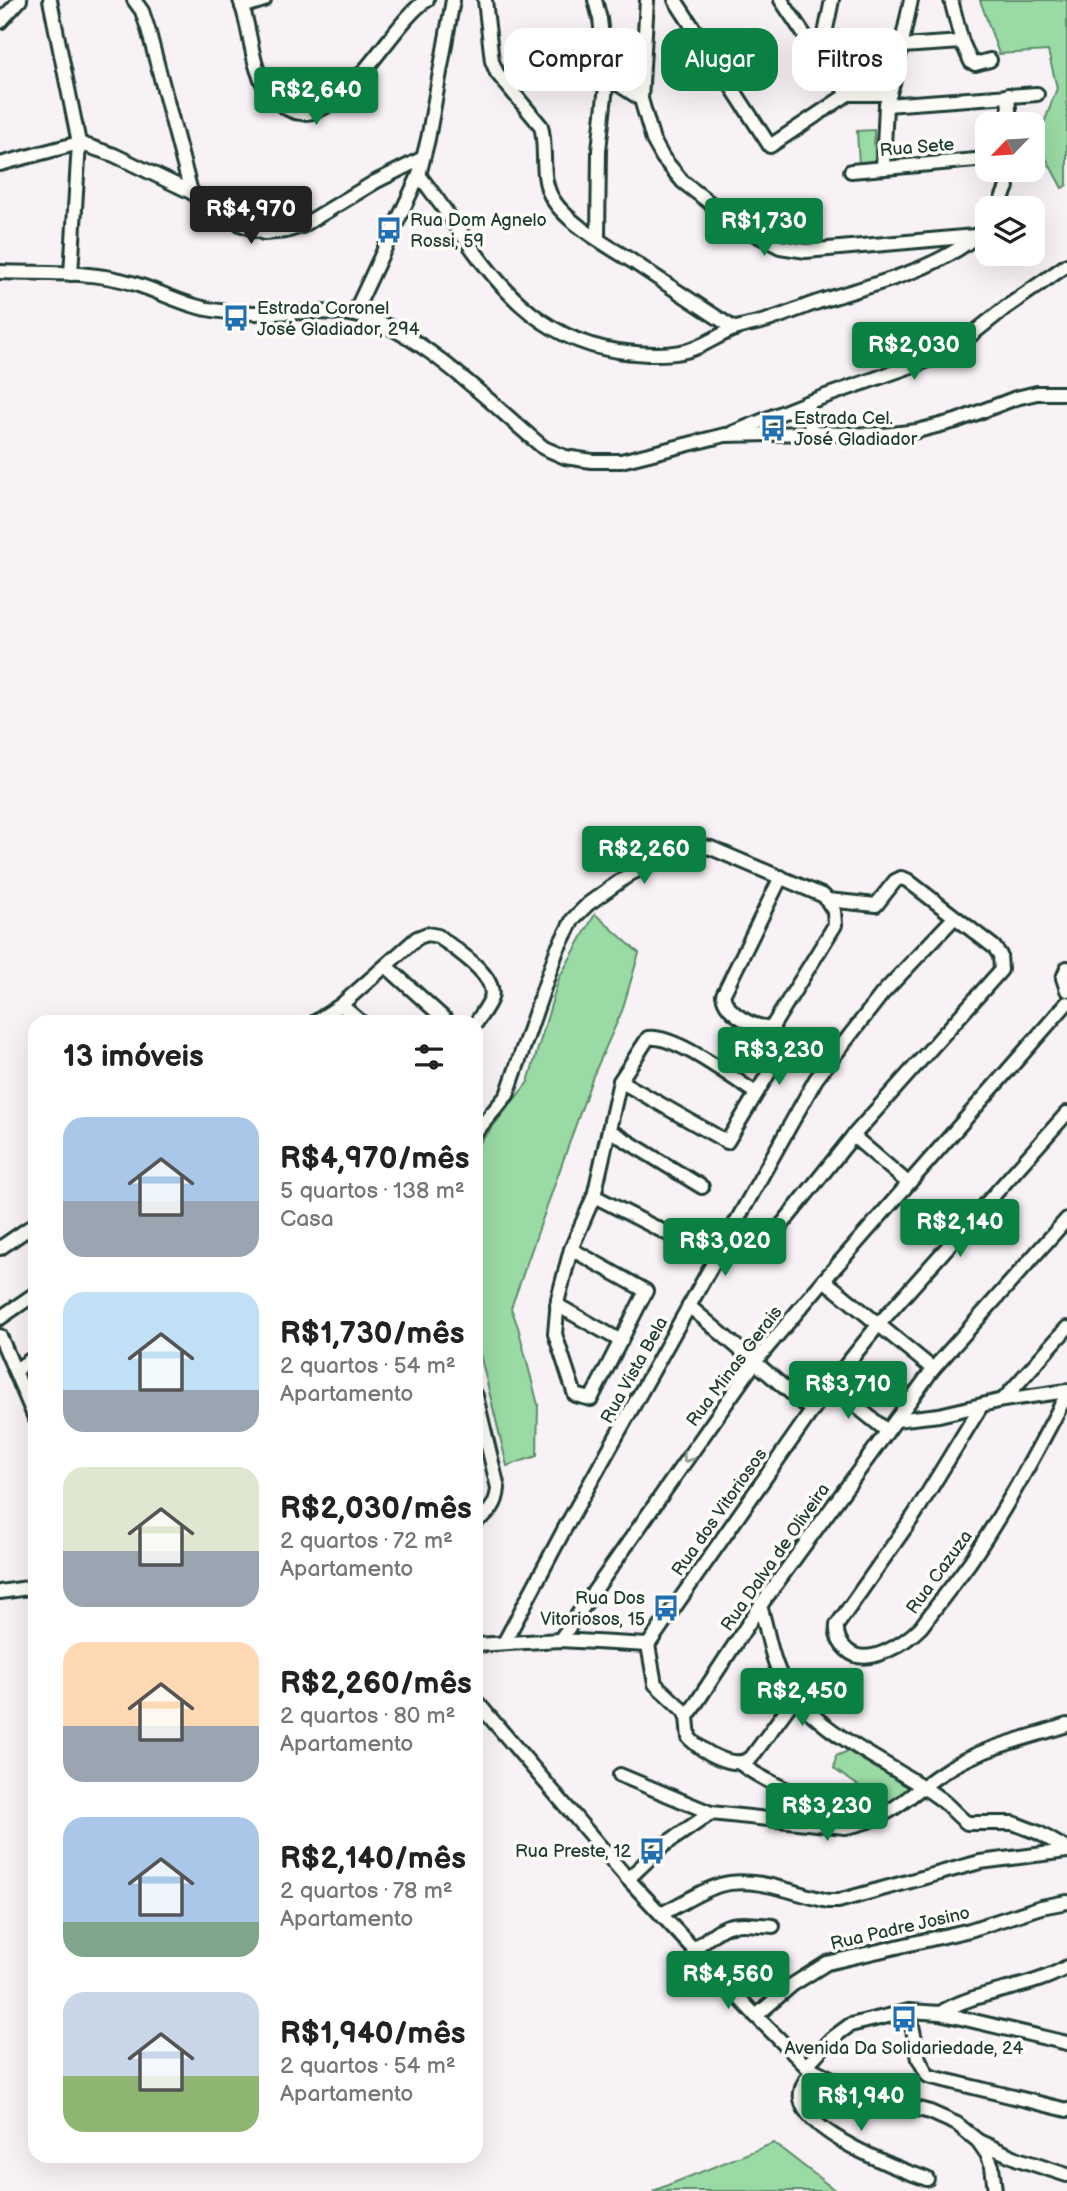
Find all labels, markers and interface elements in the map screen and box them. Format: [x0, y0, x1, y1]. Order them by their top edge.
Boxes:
chip: Comprar [504, 28, 647, 91]
chip: Alugar [661, 28, 778, 91]
chip: Filtros [792, 28, 907, 91]
pin: R$2,640 [251, 68, 381, 127]
text: R$2,640 [270, 76, 362, 104]
north arrow [975, 112, 1045, 182]
map controls [975, 112, 1045, 266]
street label: Rua Sete [879, 134, 956, 161]
pin: R$4,970 [186, 187, 316, 246]
text: R$4,970 [206, 195, 296, 223]
button: layers [975, 196, 1045, 266]
pin: R$1,730 [699, 198, 829, 258]
text: R$1,730 [721, 207, 807, 235]
place label: Rua Dom Agnelo Rossi, 59 [410, 210, 547, 252]
bus stop icon: Rua Dom Agnelo Rossi, 59 [374, 215, 404, 245]
place label: Estrada Coronel José Gladiador, 294 [257, 298, 420, 340]
bus stop icon: Estrada Coronel José Gladiador, 294 [221, 303, 251, 333]
pin: R$2,030 [849, 322, 979, 382]
text: R$2,030 [868, 331, 960, 359]
place label: Estrada Cel. José Gladiador [794, 408, 918, 450]
bus stop icon: Estrada Cel. José Gladiador [758, 413, 788, 443]
pin: R$2,260 [579, 826, 709, 886]
text: R$2,260 [598, 835, 690, 863]
pin: R$3,230 [714, 1028, 844, 1087]
text: R$3,230 [734, 1036, 824, 1064]
icon: filters [410, 1038, 448, 1076]
text: 13 imóveis [63, 1039, 204, 1075]
text: R$4,970/mês [280, 1141, 470, 1177]
icon: home [119, 1145, 203, 1229]
text: 5 quartos · 138 m² [280, 1177, 465, 1205]
pin: R$2,140 [895, 1200, 1025, 1259]
text: Casa [280, 1205, 334, 1233]
text: R$2,140 [916, 1208, 1004, 1236]
pin: R$3,020 [660, 1218, 790, 1278]
text: R$3,020 [679, 1227, 771, 1255]
street label: Rua Minas Gerais [682, 1302, 787, 1431]
street label: Rua Vista Bela [596, 1313, 672, 1427]
text: R$1,730/mês [280, 1316, 464, 1352]
icon: home [119, 1320, 203, 1404]
text: 2 quartos · 54 m² [280, 1352, 456, 1380]
pin: R$3,710 [783, 1362, 913, 1421]
text: R$3,710 [805, 1370, 891, 1398]
text: Apartamento [280, 1380, 413, 1408]
street label: Rua dos Vitoriosos [667, 1444, 771, 1580]
one-way arrow [683, 1450, 696, 1463]
street label: Rua Dalva de Oliveira [717, 1479, 834, 1635]
text: R$2,030/mês [280, 1491, 472, 1527]
icon: home [119, 1495, 203, 1579]
street label: Rua Cazuza [902, 1526, 977, 1618]
text: 2 quartos · 72 m² [280, 1527, 453, 1555]
text: Apartamento [280, 1555, 413, 1583]
place label: Rua Dos Vitoriosos, 15 [540, 1588, 645, 1630]
bus stop icon: Rua Dos Vitoriosos, 15 [651, 1593, 681, 1623]
text: R$2,260/mês [280, 1666, 472, 1702]
pin: R$2,450 [737, 1668, 867, 1728]
icon: home [119, 1670, 203, 1754]
text: R$2,450 [757, 1677, 847, 1705]
text: 2 quartos · 80 m² [280, 1702, 456, 1730]
text: Apartamento [280, 1730, 413, 1758]
pin: R$3,230 [762, 1784, 892, 1843]
text: R$3,230 [782, 1792, 872, 1820]
bus stop icon: Rua Preste, 12 [637, 1836, 667, 1866]
text: R$2,140/mês [280, 1841, 466, 1877]
place label: Rua Preste, 12 [515, 1841, 631, 1862]
icon: home [119, 1845, 203, 1929]
text: 2 quartos · 78 m² [280, 1877, 453, 1905]
street label: Rua Padre Josino [828, 1902, 972, 1955]
text: Apartamento [280, 1905, 413, 1933]
pin: R$4,560 [663, 1952, 793, 2011]
text: R$4,560 [682, 1960, 774, 1988]
bus stop icon: Avenida Da Solidariedade, 24 [889, 2004, 919, 2034]
text: R$1,940/mês [280, 2016, 466, 2052]
icon: home [119, 2020, 203, 2104]
place label: Avenida Da Solidariedade, 24 [785, 2038, 1023, 2059]
text: 2 quartos · 54 m² [280, 2052, 456, 2080]
pin: R$1,940 [796, 2074, 926, 2133]
text: Apartamento [280, 2080, 413, 2108]
text: R$1,940 [817, 2082, 905, 2110]

